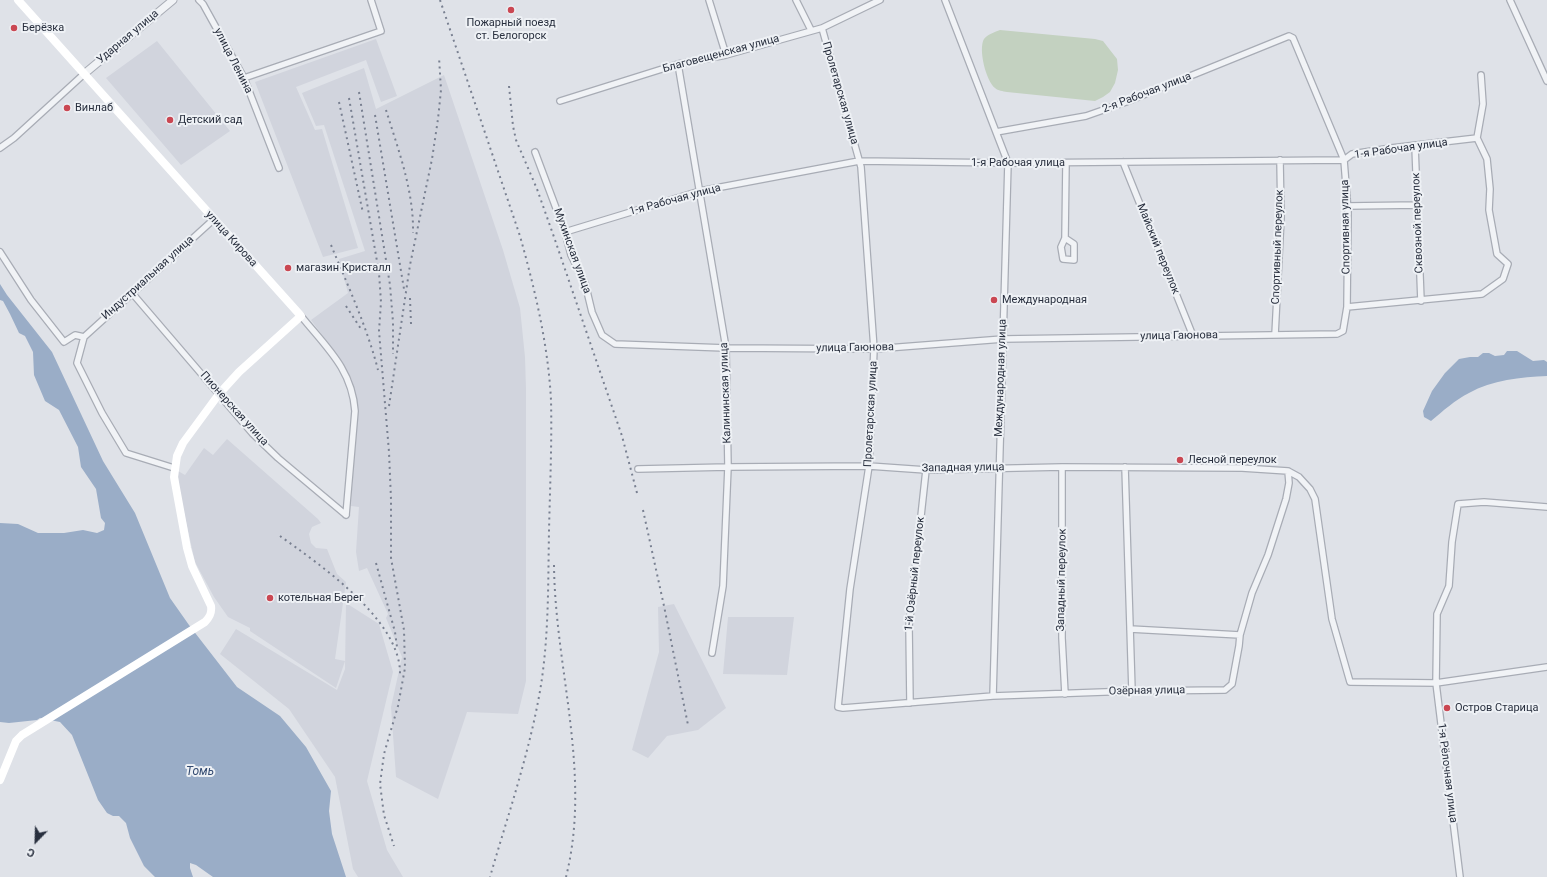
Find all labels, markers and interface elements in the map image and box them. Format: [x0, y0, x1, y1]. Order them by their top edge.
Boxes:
marker: Пожарный поезд ст. Белогорск [506, 5, 516, 15]
street label: Ударная улица [94, 7, 162, 67]
place label: Пожарный поезд ст. Белогорск [466, 16, 556, 42]
place label: Берёзка [22, 21, 64, 35]
marker: Берёзка [9, 23, 19, 33]
street label: улица Ленина [211, 26, 255, 96]
street label: Благовещенская улица [661, 32, 781, 76]
street label: Пролетарская улица [819, 40, 861, 146]
street label: 2-я Рабочая улица [1101, 70, 1193, 116]
place label: Винлаб [75, 101, 113, 115]
marker: Винлаб [62, 103, 72, 113]
place label: Детский сад [178, 113, 242, 127]
marker: Детский сад [165, 115, 175, 125]
street label: 1-я Рабочая улица [1353, 136, 1449, 162]
street label: 1-я Рабочая улица [971, 156, 1065, 170]
street label: Сквозной переулок [1410, 172, 1426, 274]
street label: Спортивная улица [1339, 180, 1353, 274]
street label: 1-я Рабочая улица [628, 181, 722, 219]
street label: Спортивный переулок [1269, 189, 1287, 305]
street label: Майский переулок [1134, 202, 1182, 296]
street label: Мухинская улица [550, 207, 594, 295]
street label: улица Кирова [202, 208, 260, 270]
street label: Индустриальная улица [99, 233, 197, 323]
place label: магазин Кристалл [296, 261, 391, 275]
marker: магазин Кристалл [283, 263, 293, 273]
place label: Международная [1002, 293, 1087, 307]
marker: Международная [989, 295, 999, 305]
street label: Международная улица [992, 319, 1010, 437]
street label: улица Гаюнова [1140, 329, 1218, 343]
street label: улица Гаюнова [816, 341, 894, 355]
street label: Калининская улица [718, 342, 734, 444]
street label: Пролетарская улица [862, 361, 880, 467]
street label: Пионерская улица [197, 369, 271, 449]
place label: Лесной переулок [1188, 453, 1277, 467]
marker: Лесной переулок [1175, 455, 1185, 465]
street label: Западная улица [922, 461, 1004, 475]
street label: 1-й Озёрный переулок [902, 516, 928, 632]
street label: Западный переулок [1055, 528, 1069, 632]
place label: котельная Берег [278, 591, 364, 605]
marker: котельная Берег [265, 593, 275, 603]
street label: Озёрная улица [1109, 684, 1185, 698]
place label: Остров Старица [1455, 701, 1538, 715]
marker: Остров Старица [1442, 703, 1452, 713]
street label: 1-я Рёлочная улица [1434, 722, 1460, 824]
water label: Томь [186, 765, 214, 779]
north arrow [16, 821, 56, 861]
text: С [25, 845, 37, 860]

